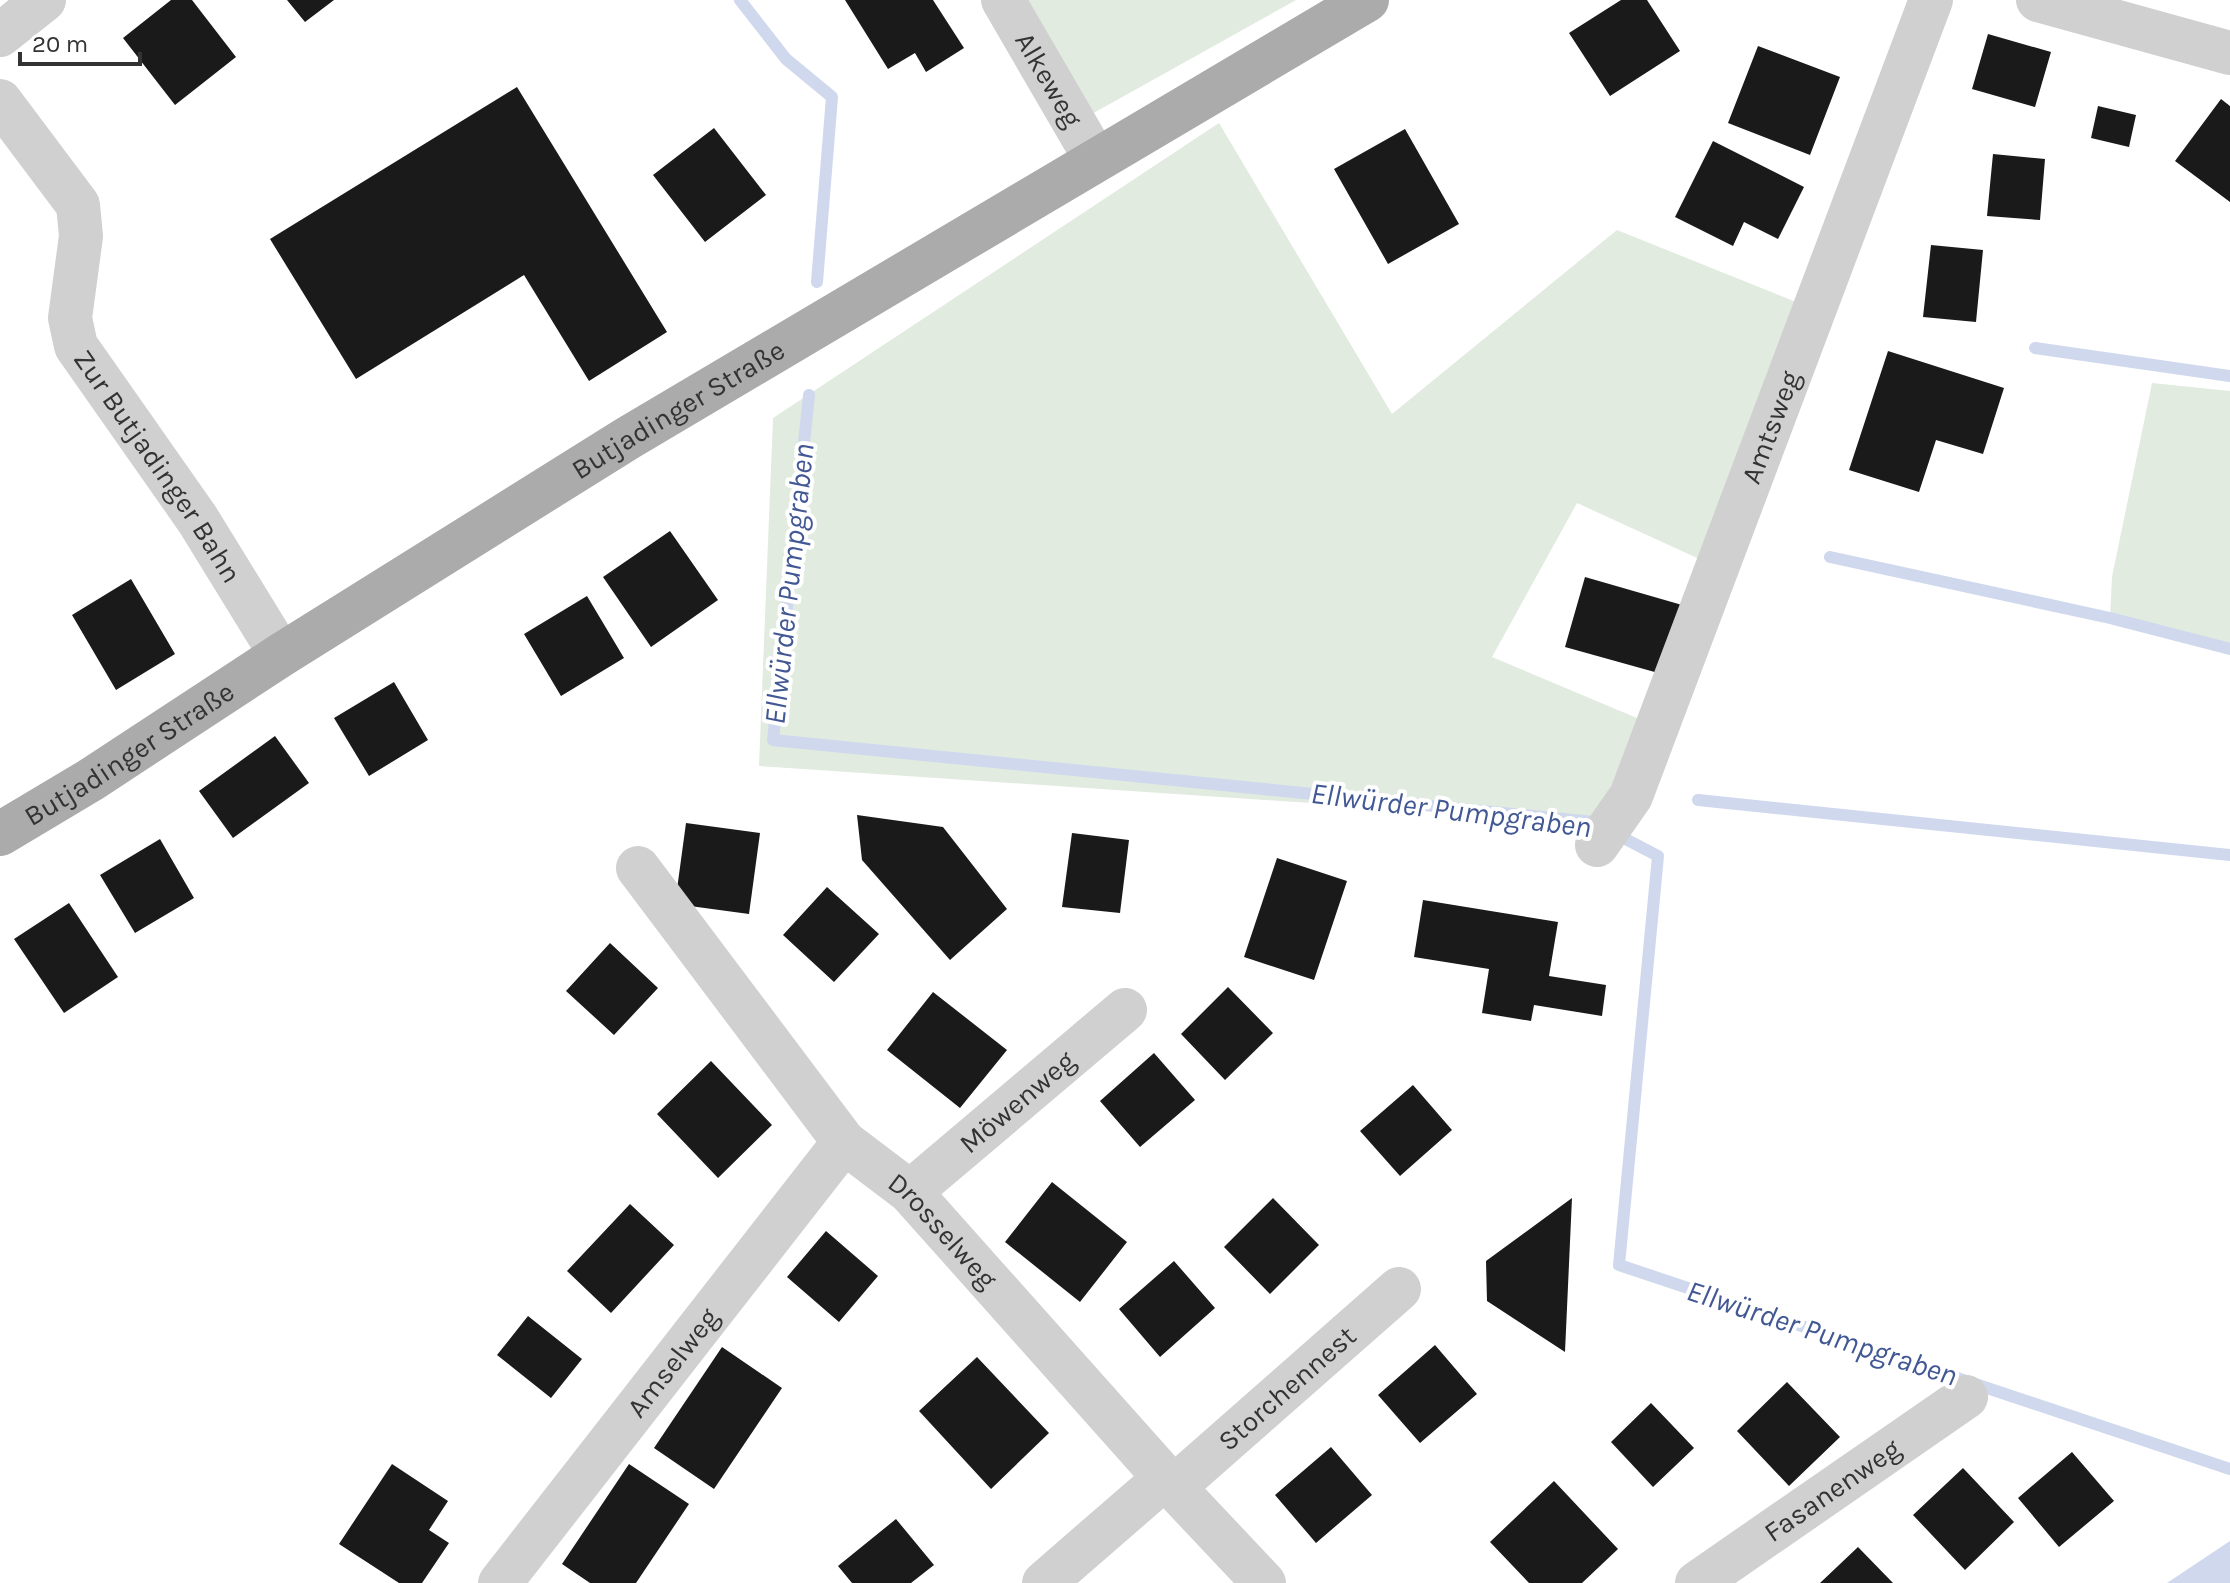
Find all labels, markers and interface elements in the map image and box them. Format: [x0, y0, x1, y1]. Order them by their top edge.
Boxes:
scale bar [20, 16, 140, 66]
street label: Alkeweg [1008, 26, 1089, 133]
text: 20 m [32, 30, 88, 58]
street label: Butjadinger Straße [565, 333, 790, 486]
street label: Zur Butjadinger Bahn [67, 343, 249, 589]
street label: Amtsweg [1734, 366, 1807, 488]
water label: Ellwürder Pumpgraben [756, 442, 822, 726]
street label: Butjadinger Straße [18, 675, 240, 833]
water label: Ellwürder Pumpgraben [1309, 775, 1593, 845]
street label: Möwenweg [953, 1044, 1082, 1160]
street label: Drosselweg [882, 1166, 1004, 1296]
water label: Ellwürder Pumpgraben [1682, 1272, 1962, 1394]
street label: Amselweg [620, 1301, 726, 1424]
street label: Storchennest [1211, 1319, 1362, 1458]
street label: Fasanenweg [1758, 1431, 1907, 1549]

